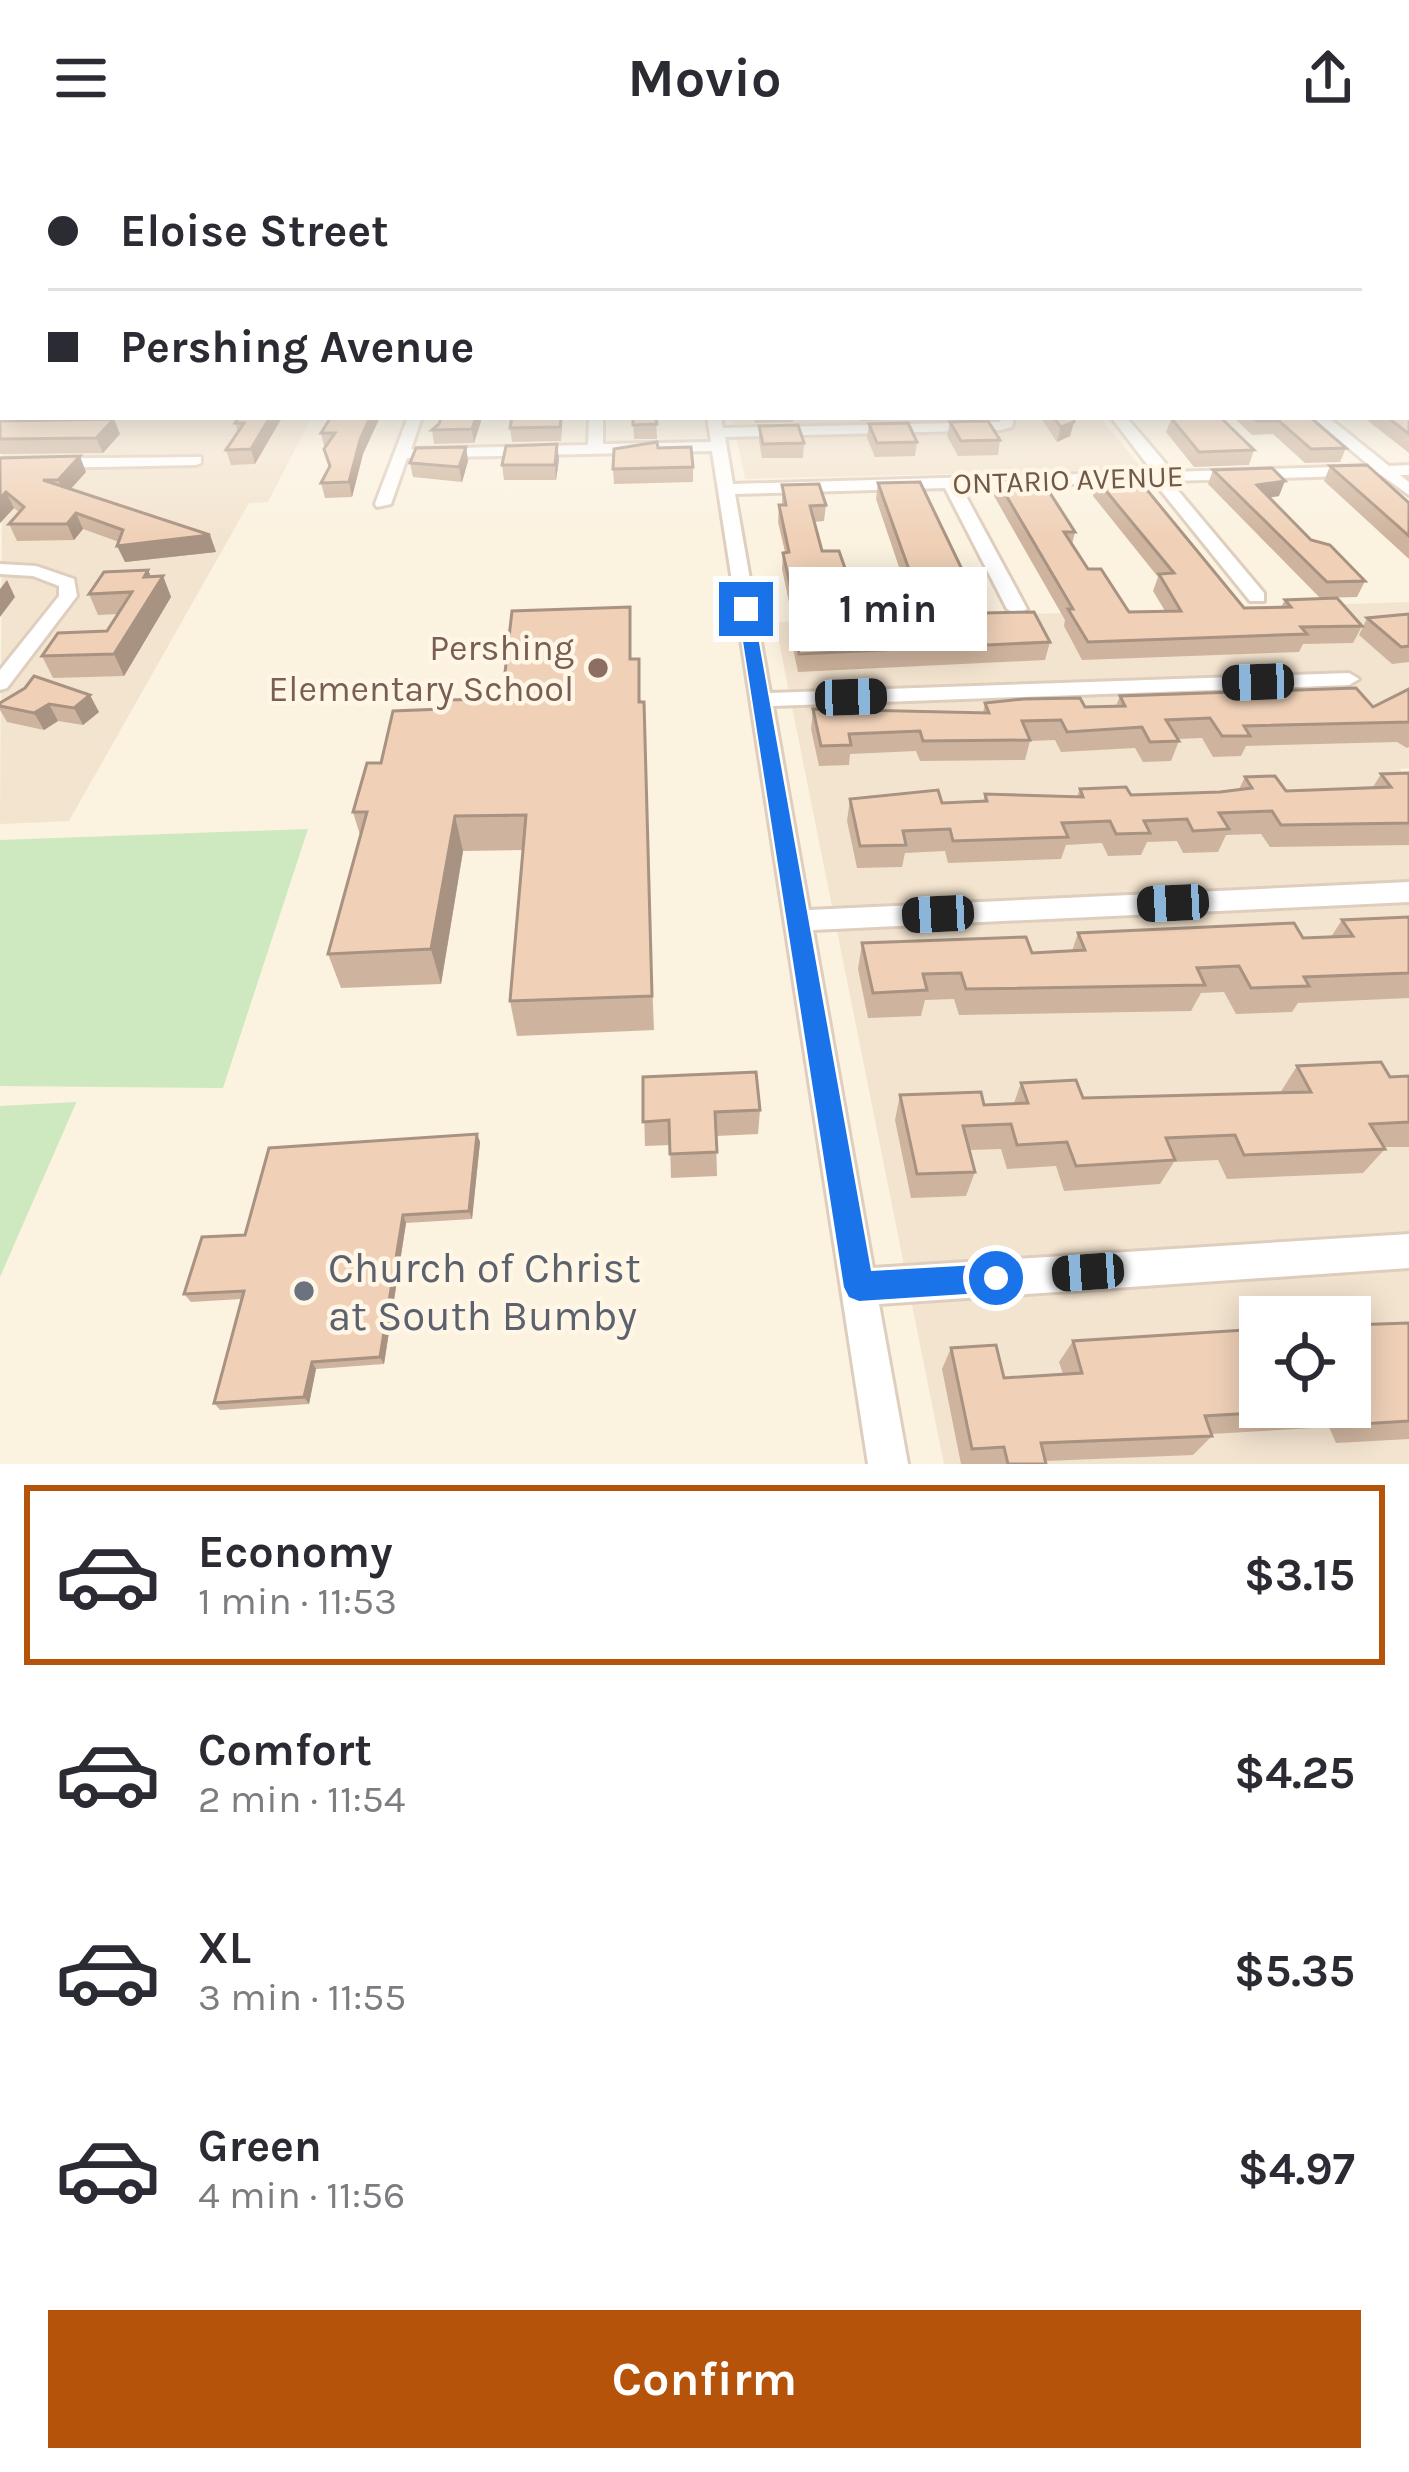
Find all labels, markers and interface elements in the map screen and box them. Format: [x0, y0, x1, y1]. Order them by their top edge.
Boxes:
icon: menu [48, 45, 114, 111]
icon: share [1295, 45, 1361, 111]
text: Movio [627, 46, 782, 110]
text: Eloise Street [120, 205, 389, 257]
text: Pershing Avenue [120, 321, 474, 373]
street label: ONTARIO AVENUE [952, 458, 1184, 502]
callout: 1 min [788, 567, 986, 651]
route end [719, 582, 773, 636]
text: 1 min [839, 586, 937, 632]
place label: Pershing Elementary School [268, 627, 574, 710]
marker: Pershing Elementary School [585, 655, 611, 681]
car [1221, 663, 1295, 701]
car [814, 678, 888, 716]
car [1136, 883, 1210, 923]
car [901, 894, 975, 934]
place label: Church of Christ at South Bumby [328, 1243, 641, 1341]
route start [969, 1251, 1023, 1305]
car [1051, 1252, 1125, 1292]
marker: Church of Christ at South Bumby [291, 1278, 317, 1304]
map controls [1239, 1296, 1371, 1428]
button: locate [1239, 1296, 1371, 1428]
icon: car [54, 1521, 162, 1629]
text: Economy [198, 1526, 393, 1578]
text: $3.15 [1244, 1549, 1355, 1601]
text: 1 min · 11:53 [198, 1578, 397, 1624]
icon: car [54, 1719, 162, 1827]
text: Comfort [198, 1724, 372, 1776]
text: $4.25 [1234, 1747, 1355, 1799]
text: 2 min · 11:54 [198, 1776, 406, 1822]
icon: car [54, 1917, 162, 2025]
text: XL [198, 1922, 251, 1974]
text: $5.35 [1234, 1945, 1355, 1997]
text: 3 min · 11:55 [198, 1974, 406, 2020]
icon: car [54, 2115, 162, 2223]
text: Green [198, 2120, 322, 2172]
text: $4.97 [1238, 2143, 1355, 2195]
text: 4 min · 11:56 [198, 2172, 405, 2218]
button: Confirm [48, 2310, 1361, 2448]

